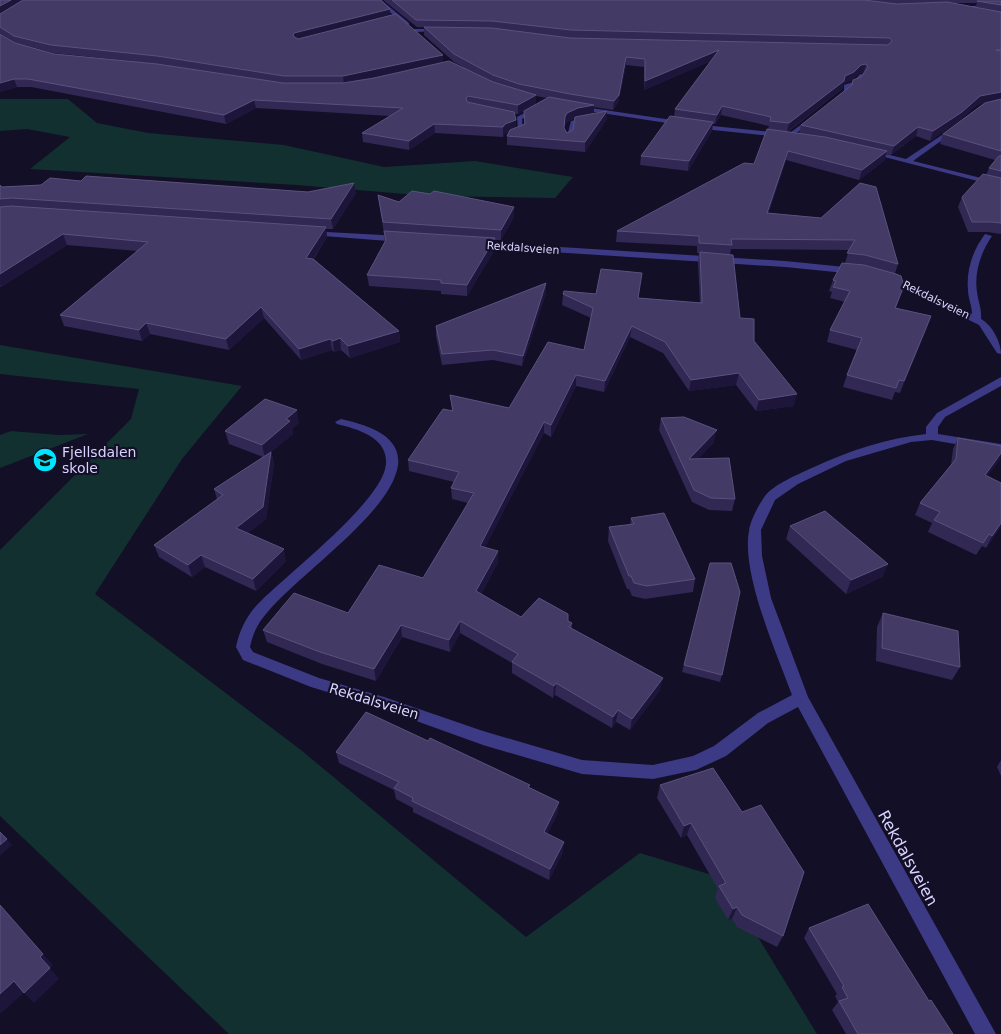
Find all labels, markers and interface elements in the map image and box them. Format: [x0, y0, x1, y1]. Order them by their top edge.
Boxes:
street label: Rekdalsveien [486, 239, 560, 257]
street label: Rekdalsveien [900, 278, 972, 322]
place label: Fjellsdalen skole [62, 444, 136, 476]
school or university icon: Fjellsdalen skole [32, 447, 58, 473]
street label: Rekdalsveien [327, 680, 421, 722]
street label: Rekdalsveien [874, 807, 942, 909]

